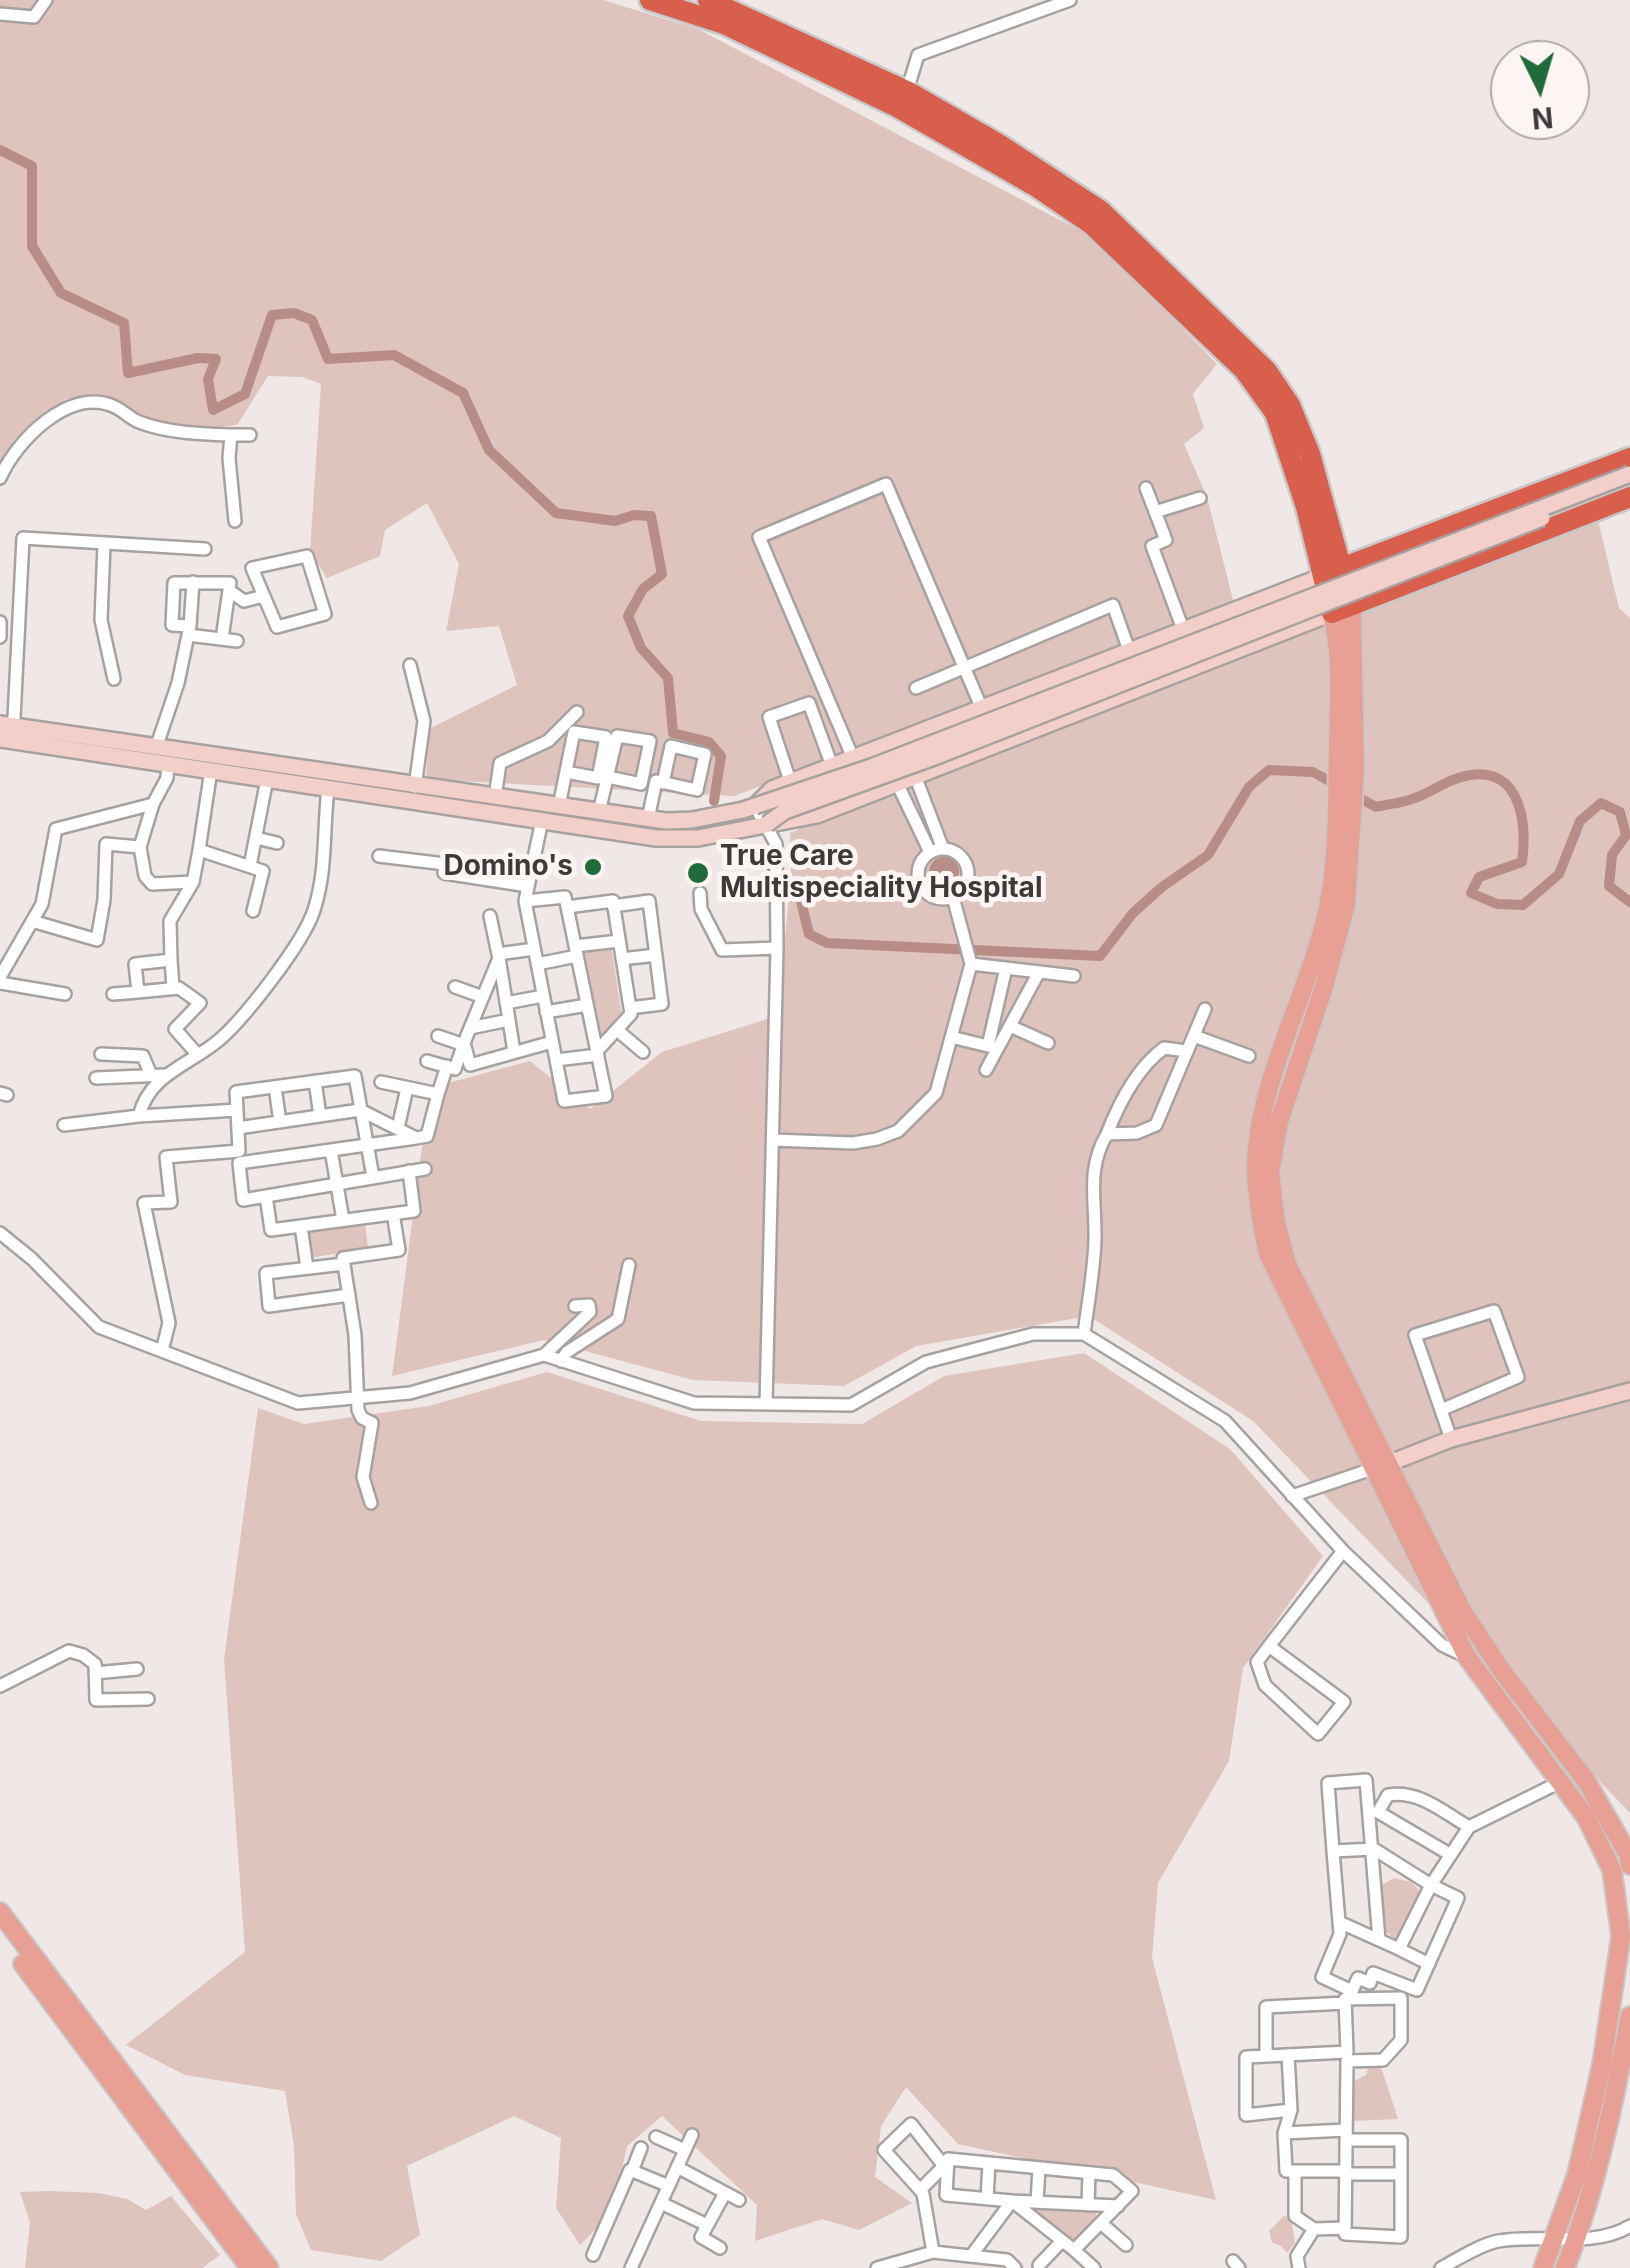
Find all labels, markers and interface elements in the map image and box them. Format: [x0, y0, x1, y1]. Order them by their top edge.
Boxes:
north arrow [1490, 40, 1590, 140]
text: N [1530, 100, 1555, 136]
place label: True Care Multispeciality Hospital [720, 840, 1042, 906]
place label: Domino's [443, 850, 573, 884]
marker: Domino's [582, 856, 604, 878]
marker: True Care Multispeciality Hospital [685, 860, 711, 886]

